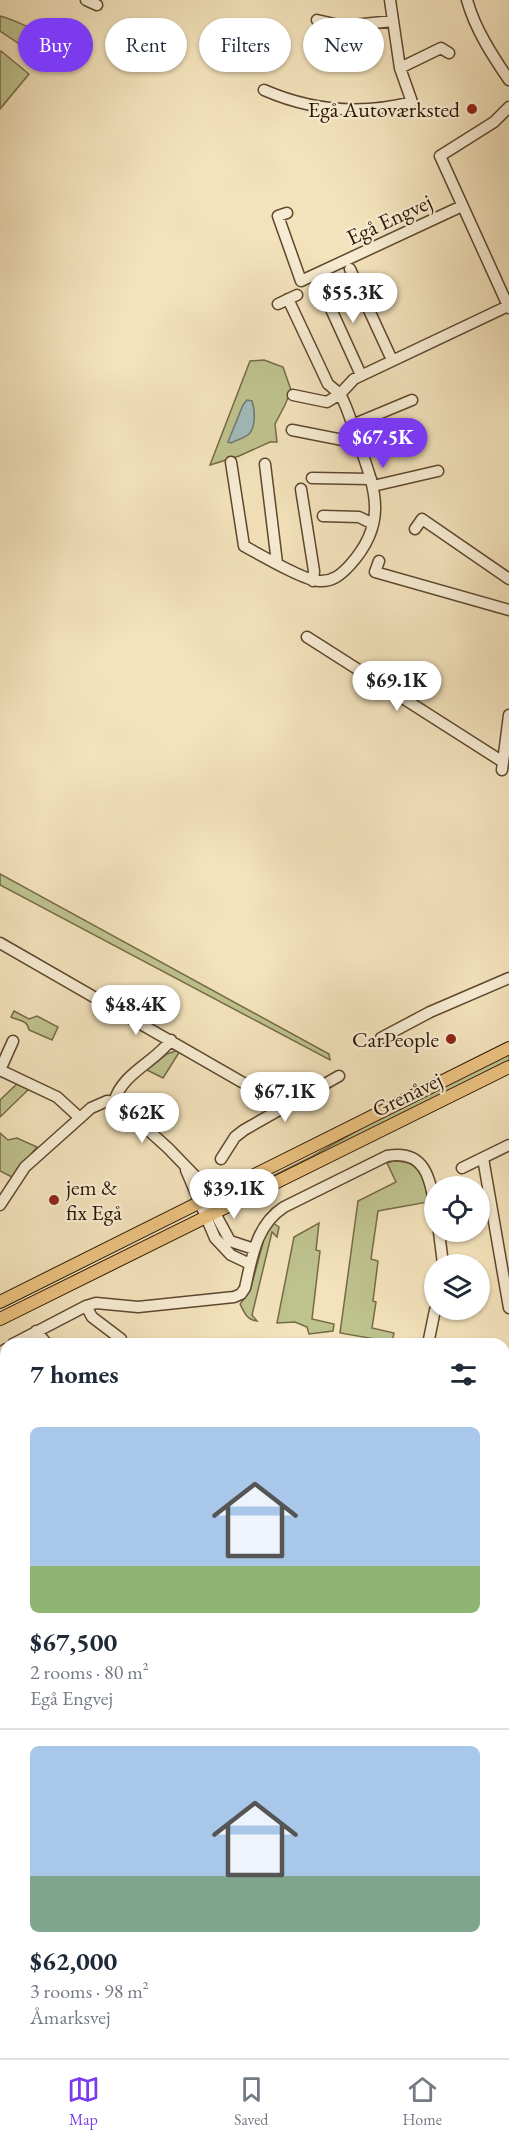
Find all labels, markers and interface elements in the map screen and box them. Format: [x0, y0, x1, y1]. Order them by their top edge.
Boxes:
chip: Buy [18, 18, 93, 72]
chip: Rent [105, 18, 187, 72]
chip: Filters [199, 18, 291, 72]
chip: New [303, 18, 384, 72]
place label: Egå Autoværksted [308, 95, 461, 124]
marker: Egå Autoværksted [465, 102, 479, 116]
street label: Egå Engvej [342, 187, 437, 252]
pin: $55.3K [304, 273, 402, 324]
text: $55.3K [322, 279, 384, 305]
pin: $67.5K [334, 418, 432, 469]
text: $67.5K [352, 424, 414, 450]
pin: $69.1K [348, 661, 446, 712]
text: $69.1K [366, 667, 428, 693]
pin: $48.4K [87, 985, 185, 1036]
text: $48.4K [105, 991, 167, 1017]
place label: CarPeople [352, 1025, 439, 1054]
marker: CarPeople [444, 1032, 458, 1046]
street label: Grenåvej [367, 1065, 447, 1124]
pin: $67.1K [236, 1072, 334, 1123]
text: $67.1K [254, 1078, 316, 1104]
pin: $62K [106, 1093, 178, 1144]
text: $62K [119, 1099, 165, 1125]
pin: $39.1K [185, 1169, 283, 1220]
place label: jem & fix Egå [65, 1173, 122, 1227]
text: $39.1K [203, 1175, 265, 1201]
map controls [424, 1176, 490, 1320]
button: locate [424, 1176, 490, 1242]
marker: jem & fix Egå [47, 1193, 61, 1207]
button: layers [424, 1254, 490, 1320]
text: 7 homes [30, 1357, 119, 1391]
icon: filters [447, 1358, 480, 1391]
icon: home [201, 1466, 309, 1574]
text: $67,500 [30, 1625, 117, 1659]
text: 2 rooms · 80 m² [30, 1659, 149, 1685]
text: Egå Engvej [30, 1685, 113, 1711]
icon: home [201, 1785, 309, 1893]
text: $62,000 [30, 1944, 117, 1978]
text: 3 rooms · 98 m² [30, 1978, 149, 2004]
text: Åmarksvej [30, 2004, 110, 2030]
tab: Map [67, 2073, 100, 2130]
tab: Saved [234, 2073, 268, 2130]
tab: Home [402, 2073, 442, 2130]

